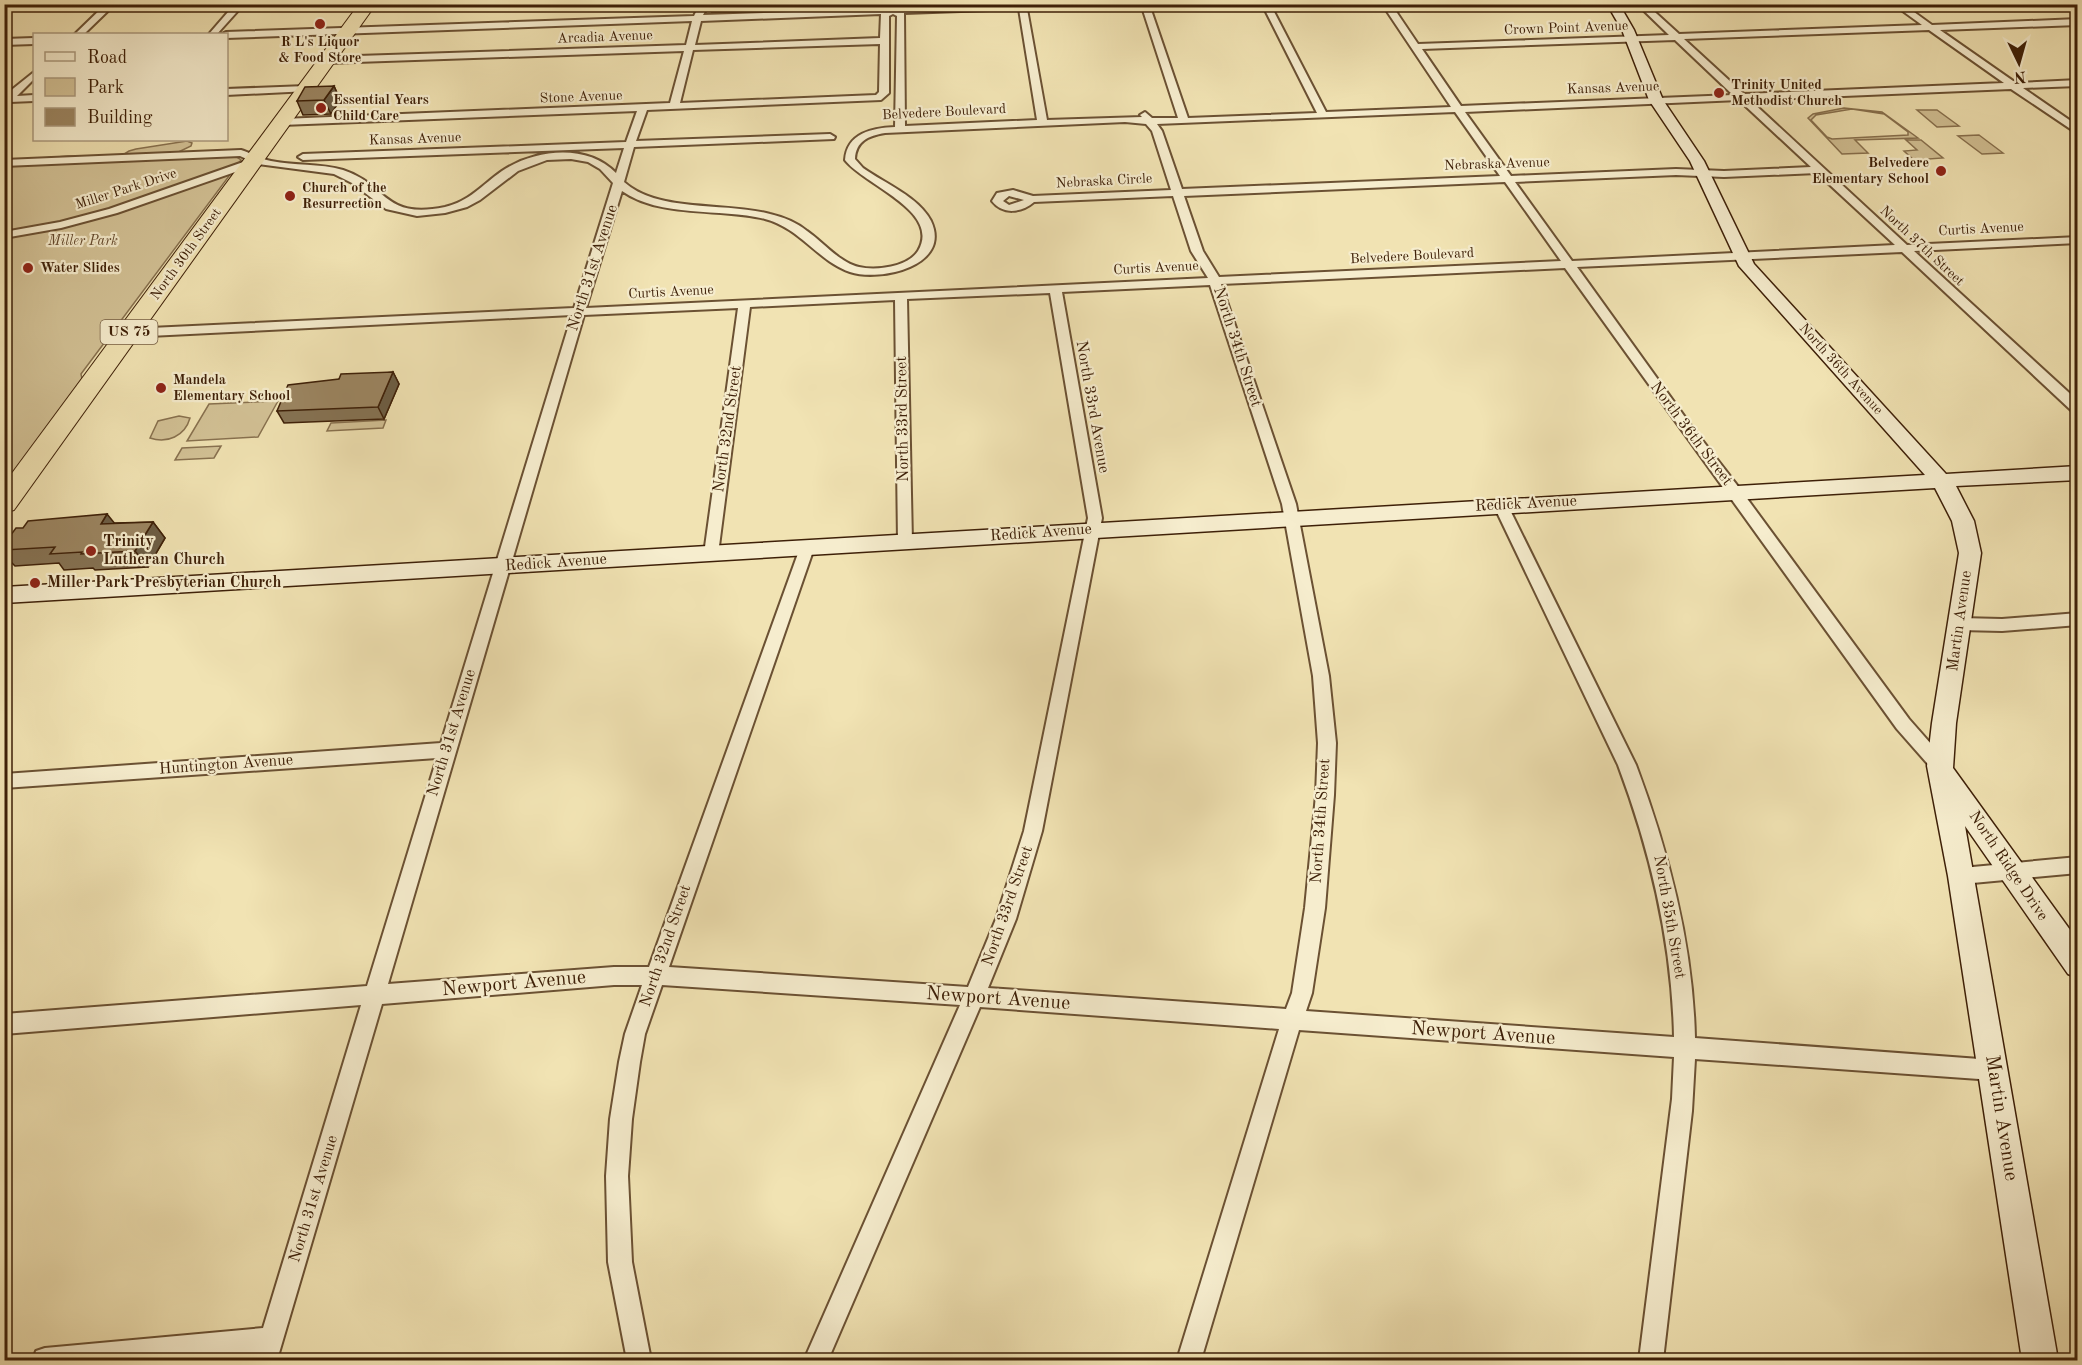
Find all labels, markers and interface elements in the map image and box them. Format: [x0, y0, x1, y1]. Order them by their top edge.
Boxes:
marker: R L's Liquor & Food Store [313, 17, 327, 31]
street label: Crown Point Avenue [1504, 19, 1628, 37]
street label: Arcadia Avenue [557, 28, 653, 46]
legend [33, 33, 228, 141]
north arrow [1989, 33, 2049, 93]
place label: R L's Liquor & Food Store [279, 35, 361, 65]
text: Road [87, 49, 127, 67]
text: N [2013, 67, 2027, 85]
place label: Trinity United Methodist Church [1731, 78, 1842, 108]
text: Park [87, 79, 124, 97]
street label: Kansas Avenue [1567, 79, 1659, 97]
marker: Trinity United Methodist Church [1712, 86, 1726, 100]
street label: Stone Avenue [539, 89, 623, 105]
place label: Essential Years Child Care [333, 93, 429, 123]
marker: Essential Years Child Care [314, 101, 328, 115]
street label: Belvedere Boulevard [882, 102, 1006, 122]
text: Building [87, 109, 153, 127]
street label: Kansas Avenue [369, 130, 461, 148]
street label: Nebraska Avenue [1444, 155, 1550, 173]
place label: Belvedere Elementary School [1812, 156, 1929, 186]
marker: Belvedere Elementary School [1934, 164, 1948, 178]
street label: Miller Park Drive [74, 166, 178, 212]
street label: Nebraska Circle [1055, 171, 1153, 191]
place label: Church of the Resurrection [302, 181, 387, 211]
marker: Church of the Resurrection [283, 189, 297, 203]
street label: North 31st Avenue [565, 203, 621, 333]
street label: North 37th Street [1877, 203, 1967, 289]
street label: North 30th Street [148, 205, 224, 302]
street label: Curtis Avenue [1938, 220, 2024, 238]
park label: Miller Park [47, 234, 118, 248]
street label: Belvedere Boulevard [1350, 246, 1474, 266]
street label: Curtis Avenue [1113, 259, 1199, 277]
marker: Water Slides [21, 261, 35, 275]
place label: Water Slides [40, 261, 120, 275]
street label: Curtis Avenue [628, 283, 714, 301]
street label: North 34th Street [1210, 285, 1264, 409]
road number: US 75 [100, 320, 158, 344]
street label: North 36th Avenue [1797, 321, 1885, 417]
street label: North 33rd Avenue [1072, 339, 1112, 475]
street label: North 33rd Street [894, 355, 912, 482]
street label: North 32nd Street [711, 364, 745, 494]
place label: Mandela Elementary School [173, 373, 290, 403]
street label: North 36th Street [1647, 379, 1735, 489]
marker: Mandela Elementary School [154, 381, 168, 395]
street label: Redick Avenue [1475, 493, 1577, 515]
street label: Redick Avenue [990, 521, 1092, 545]
place label: Trinity Lutheran Church [103, 534, 225, 568]
marker: Trinity Lutheran Church [84, 544, 98, 558]
street label: Redick Avenue [505, 551, 607, 575]
street label: Martin Avenue [1945, 570, 1975, 672]
place label: Miller Park Presbyterian Church [47, 575, 282, 591]
marker: Miller Park Presbyterian Church [28, 576, 42, 590]
street label: North 31st Avenue [425, 668, 479, 798]
street label: Huntington Avenue [158, 752, 294, 778]
street label: North 34th Street [1309, 758, 1333, 884]
street label: North Ridge Drive [1965, 808, 2051, 924]
street label: North 33rd Street [980, 843, 1036, 968]
street label: North 35th Street [1650, 854, 1688, 980]
street label: North 32nd Street [638, 882, 695, 1009]
street label: Newport Avenue [441, 968, 587, 1000]
street label: Newport Avenue [925, 984, 1071, 1014]
street label: Newport Avenue [1410, 1019, 1556, 1049]
street label: Martin Avenue [1981, 1054, 2021, 1182]
street label: North 31st Avenue [287, 1134, 341, 1264]

